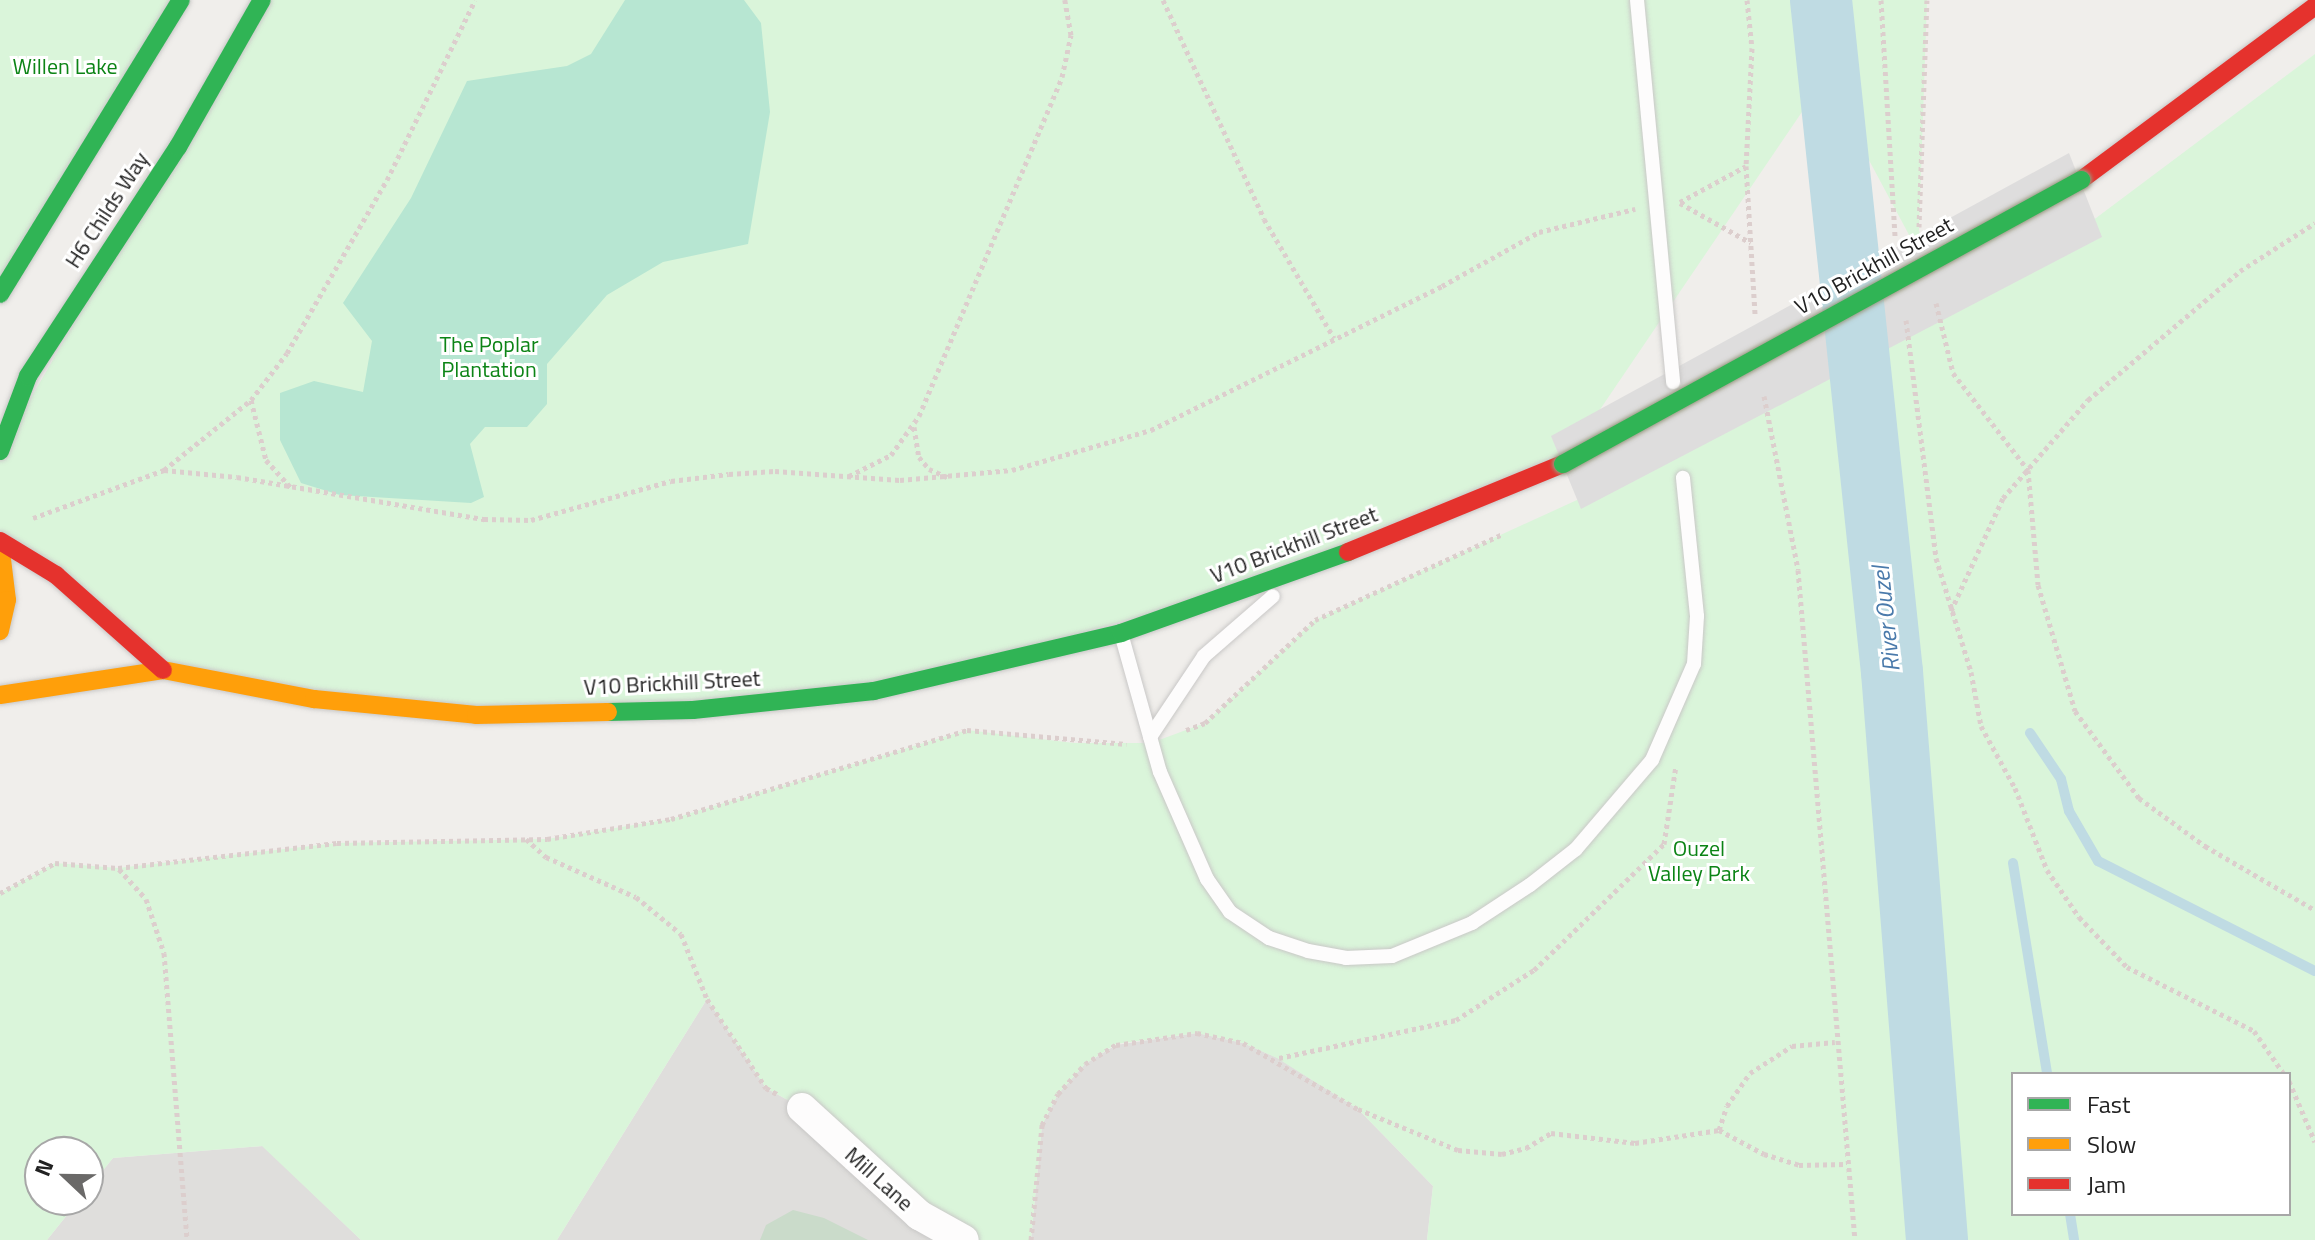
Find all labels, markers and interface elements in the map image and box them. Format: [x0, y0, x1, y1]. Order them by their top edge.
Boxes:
park label: Willen Lake [12, 54, 118, 80]
street label: H6 Childs Way [60, 147, 154, 273]
street label: V10 Brickhill Street [1790, 212, 1958, 320]
park label: The Poplar Plantation [439, 331, 539, 382]
street label: V10 Brickhill Street [1207, 501, 1381, 589]
water label: River Ouzel [1866, 565, 1906, 673]
street label: V10 Brickhill Street [583, 665, 761, 701]
park label: Ouzel Valley Park [1648, 835, 1750, 886]
legend [2011, 1072, 2291, 1216]
text: Fast [2087, 1086, 2130, 1122]
text: Slow [2087, 1126, 2136, 1162]
north arrow [24, 1136, 104, 1216]
street label: Mill Lane [839, 1141, 919, 1217]
text: N [25, 1154, 62, 1181]
text: Jam [2087, 1166, 2126, 1202]

